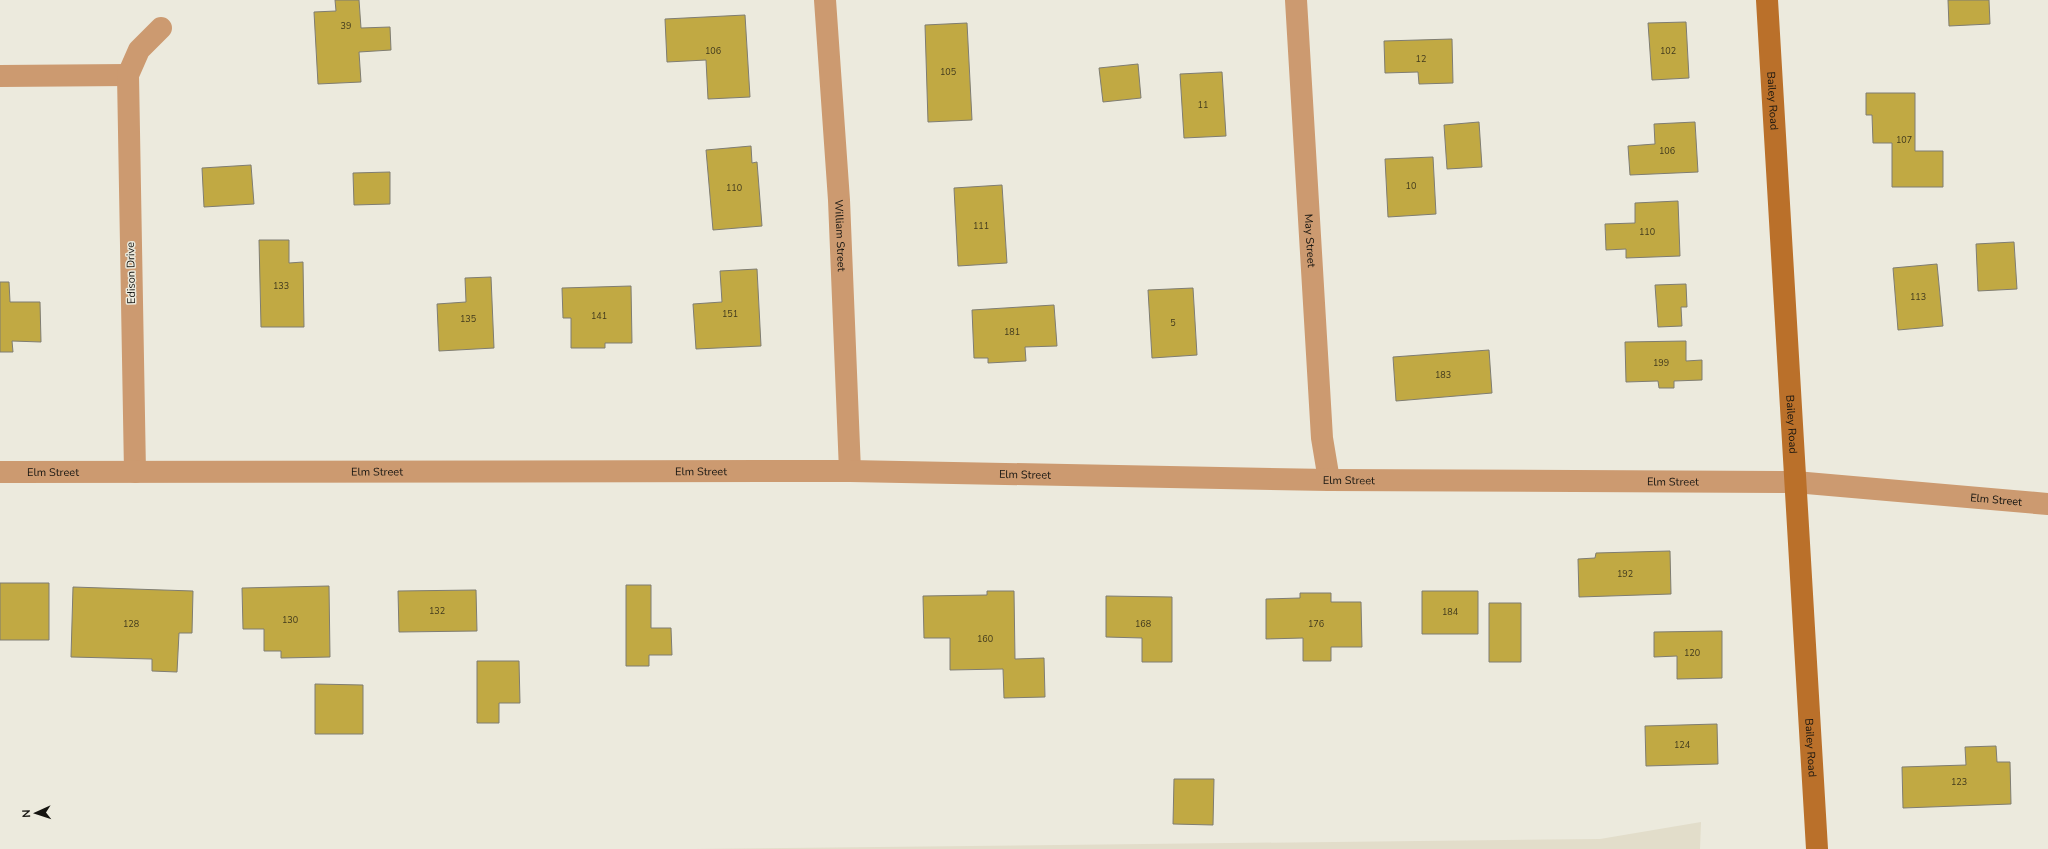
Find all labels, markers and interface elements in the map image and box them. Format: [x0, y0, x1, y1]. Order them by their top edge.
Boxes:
house number: 39 [341, 20, 351, 32]
house number: 106 [705, 45, 721, 57]
house number: 102 [1660, 45, 1676, 57]
house number: 12 [1416, 53, 1426, 65]
house number: 105 [940, 66, 956, 78]
street label: Bailey Road [1764, 71, 1782, 131]
house number: 11 [1198, 99, 1208, 111]
house number: 107 [1896, 134, 1912, 146]
house number: 106 [1659, 145, 1675, 157]
house number: 10 [1406, 180, 1416, 192]
house number: 110 [726, 182, 742, 194]
street label: William Street [831, 199, 849, 272]
street label: May Street [1301, 213, 1319, 268]
house number: 111 [973, 220, 989, 232]
house number: 110 [1639, 226, 1655, 238]
street label: Edison Drive [123, 242, 139, 304]
house number: 133 [273, 280, 289, 292]
house number: 113 [1910, 291, 1926, 303]
house number: 151 [722, 308, 738, 320]
house number: 141 [591, 310, 607, 322]
house number: 135 [460, 313, 476, 325]
house number: 5 [1170, 317, 1176, 329]
house number: 181 [1004, 326, 1020, 338]
house number: 199 [1653, 357, 1669, 369]
house number: 183 [1435, 369, 1451, 381]
street label: Bailey Road [1783, 394, 1801, 454]
street label: Elm Street [27, 464, 79, 479]
street label: Elm Street [351, 464, 403, 479]
street label: Elm Street [675, 464, 727, 479]
street label: Elm Street [999, 466, 1051, 482]
street label: Elm Street [1323, 472, 1375, 488]
street label: Elm Street [1647, 474, 1699, 489]
street label: Elm Street [1970, 490, 2023, 509]
house number: 192 [1617, 568, 1633, 580]
house number: 132 [429, 605, 445, 617]
house number: 184 [1442, 606, 1459, 618]
house number: 130 [282, 614, 298, 626]
house number: 128 [123, 618, 139, 630]
house number: 168 [1135, 618, 1151, 630]
house number: 176 [1308, 618, 1324, 630]
house number: 160 [977, 633, 993, 645]
house number: 120 [1684, 647, 1700, 659]
street label: Bailey Road [1802, 718, 1820, 778]
house number: 124 [1674, 739, 1691, 751]
house number: 123 [1951, 776, 1967, 788]
north arrow [16, 793, 56, 833]
text: N [19, 809, 34, 818]

